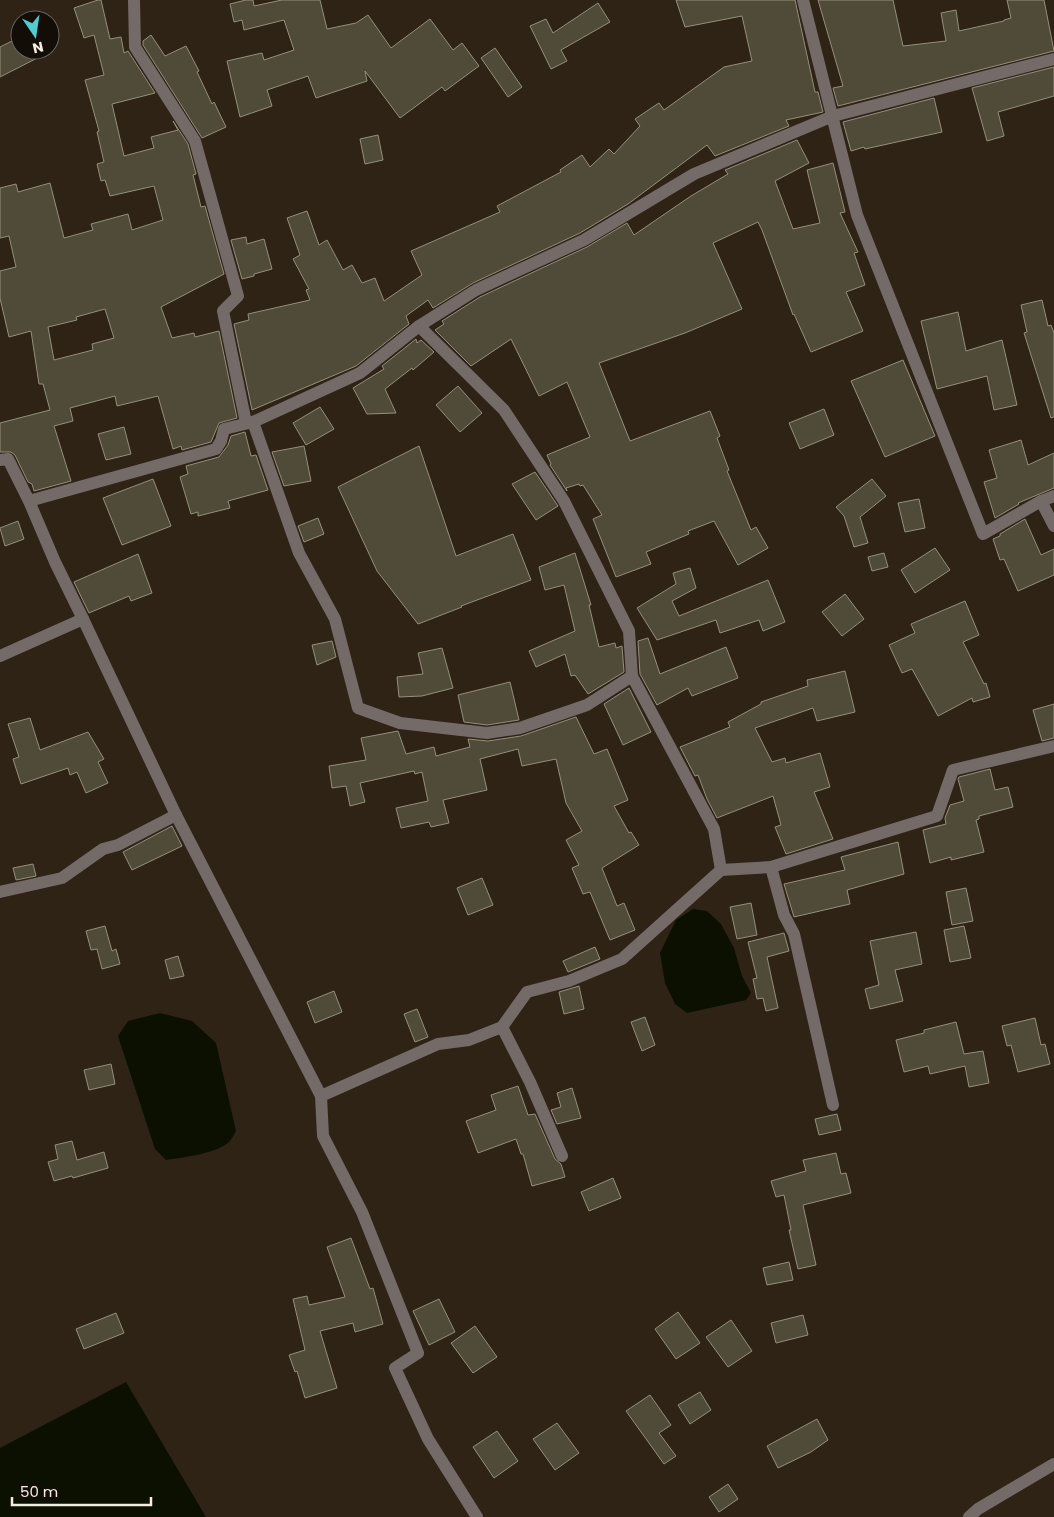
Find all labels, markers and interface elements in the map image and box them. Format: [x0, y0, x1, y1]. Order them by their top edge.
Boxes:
north arrow [10, 10, 60, 60]
text: N [31, 37, 45, 59]
scale bar [12, 1474, 151, 1506]
text: 50 m [20, 1481, 58, 1502]

